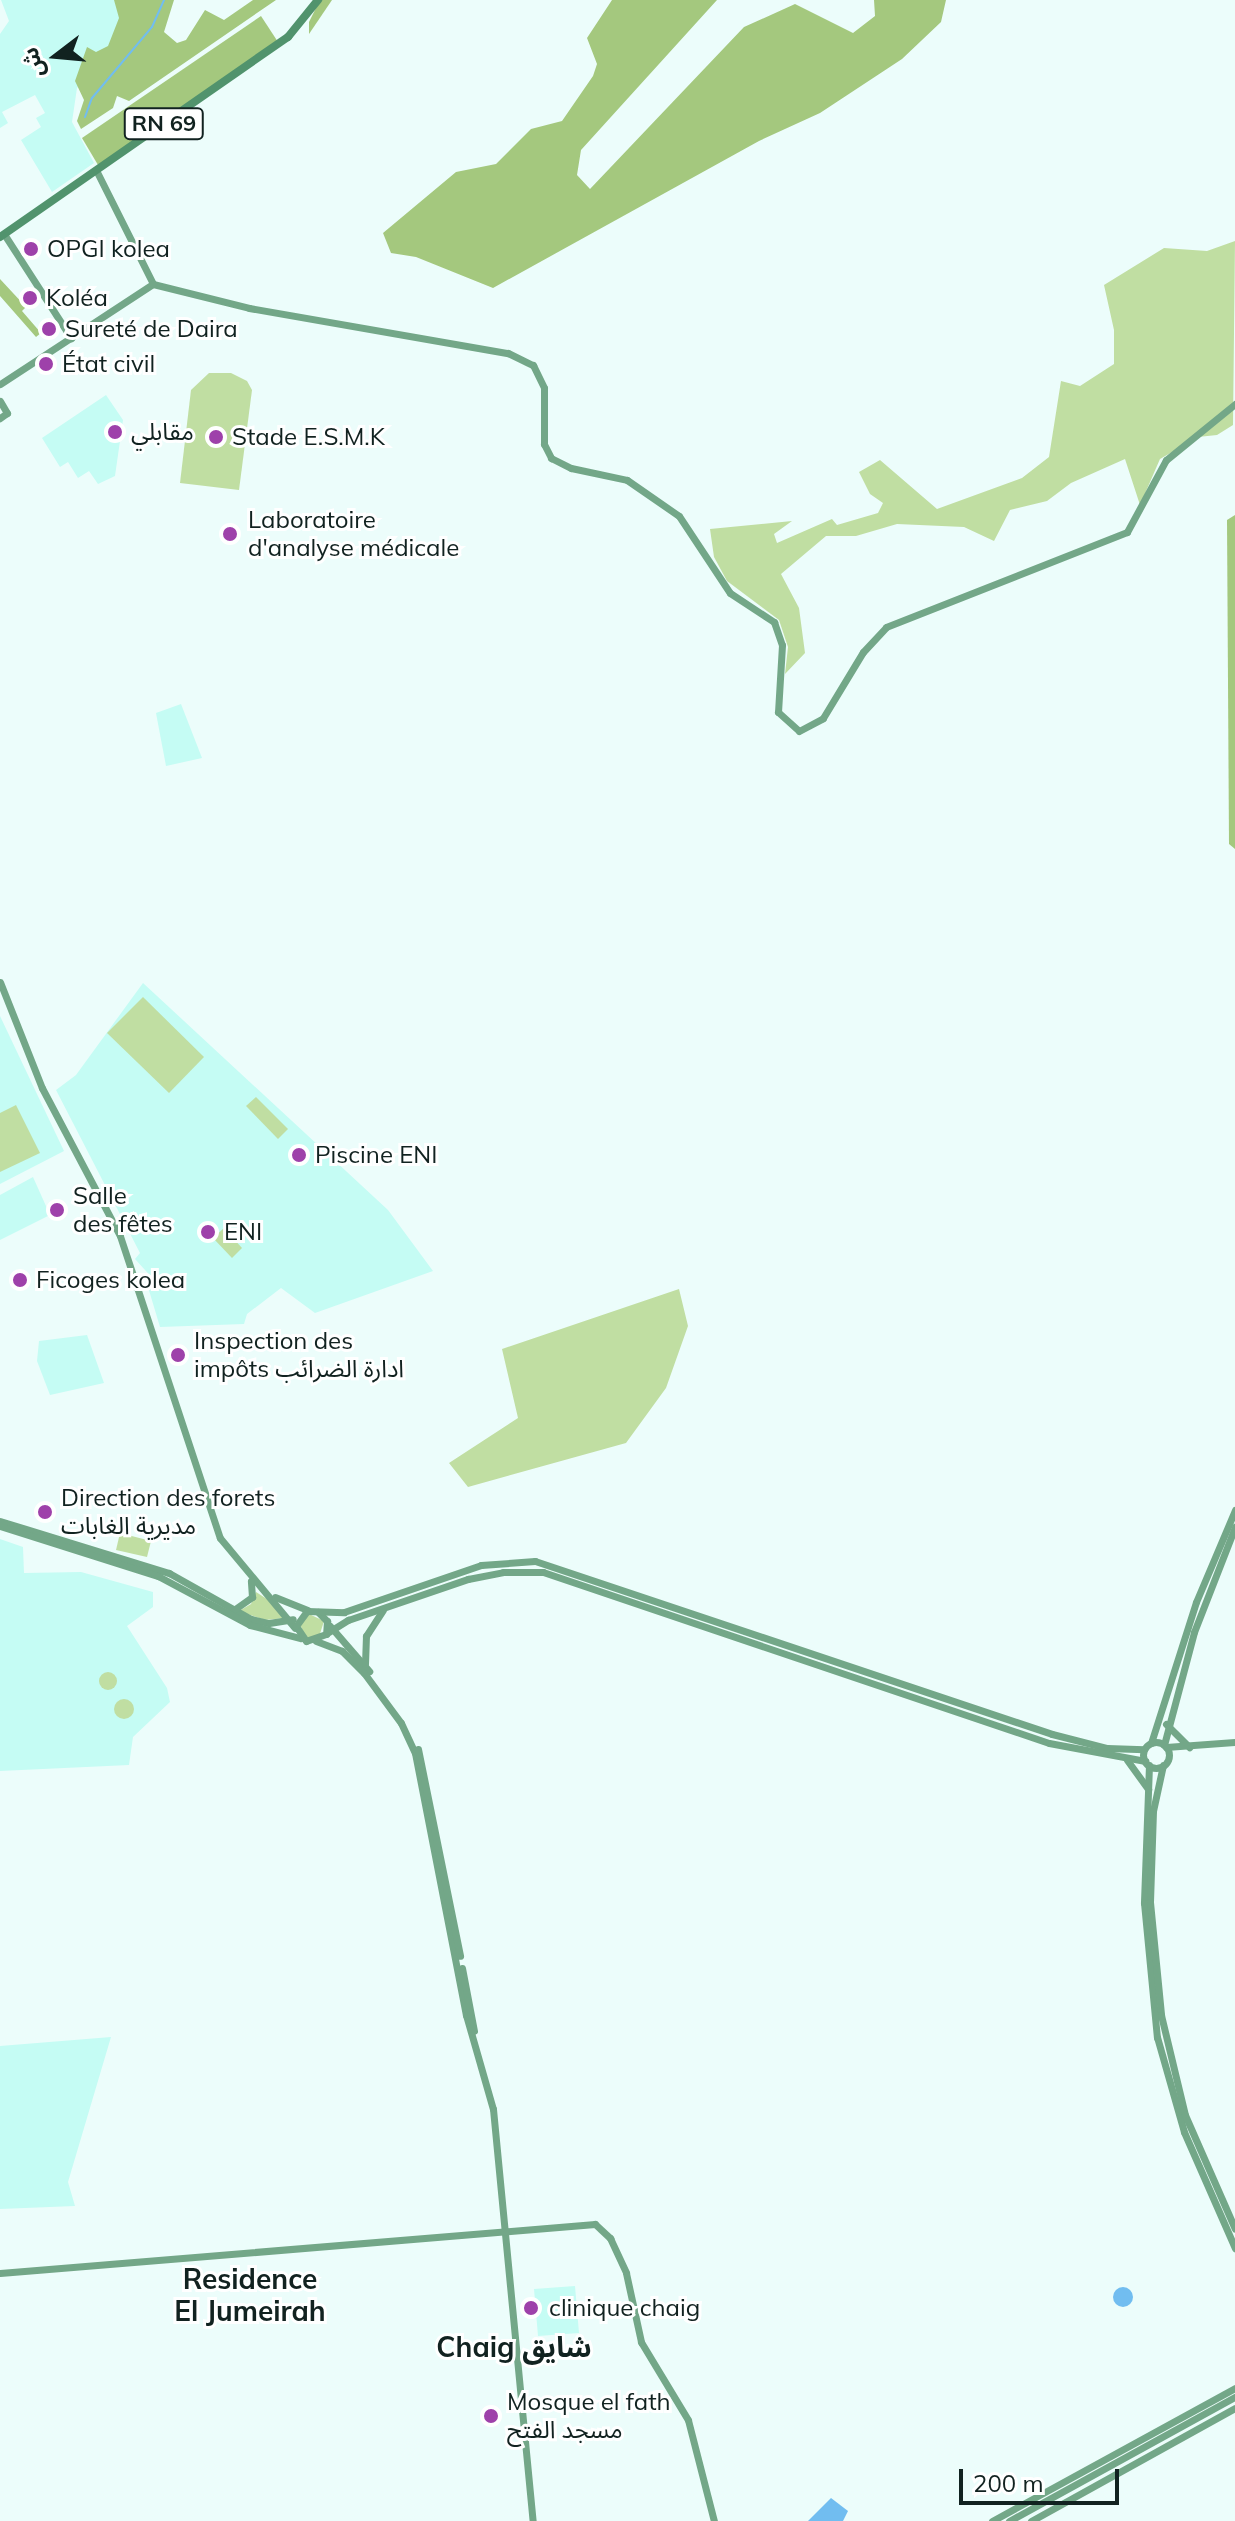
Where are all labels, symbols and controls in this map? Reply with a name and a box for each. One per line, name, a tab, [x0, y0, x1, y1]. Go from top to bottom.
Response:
north arrow	[16, 16, 96, 96]
text: ش	[15, 44, 51, 81]
road number: RN 69	[122, 106, 206, 142]
place label: OPGI kolea	[47, 235, 170, 263]
marker: OPGI kolea	[22, 240, 40, 258]
place label: Koléa	[46, 284, 108, 312]
marker: Koléa	[21, 289, 39, 307]
place label: Sureté de Daira	[65, 315, 238, 343]
marker: Sureté de Daira	[40, 320, 58, 338]
place label: État civil	[62, 350, 155, 378]
marker: État civil	[37, 355, 55, 373]
place label: مقابلي	[131, 418, 194, 446]
marker: مقابلي	[106, 423, 124, 441]
place label: Stade E.S.M.K	[232, 423, 385, 451]
marker: Stade E.S.M.K	[207, 428, 225, 446]
place label: Laboratoire d'analyse médicale	[248, 506, 459, 562]
marker: Laboratoire d'analyse médicale	[219, 523, 241, 545]
place label: Piscine ENI	[315, 1141, 437, 1169]
marker: Piscine ENI	[290, 1146, 308, 1164]
place label: Salle des fêtes	[73, 1182, 173, 1238]
marker: Salle des fêtes	[48, 1201, 66, 1219]
place label: ENI	[224, 1218, 262, 1246]
marker: ENI	[199, 1223, 217, 1241]
place label: Ficoges kolea	[36, 1266, 185, 1294]
marker: Ficoges kolea	[11, 1271, 29, 1289]
place label: Inspection des impôts ادارة الضرائب	[194, 1327, 404, 1383]
marker: Inspection des impôts ادارة الضرائب	[169, 1346, 187, 1364]
place label: Direction des forets مديرية الغابات	[61, 1484, 275, 1540]
marker: Direction des forets مديرية الغابات	[36, 1503, 54, 1521]
district label: Residence El Jumeirah	[174, 2262, 326, 2328]
place label: clinique chaig	[549, 2294, 700, 2322]
marker: clinique chaig	[520, 2297, 542, 2319]
district label: Chaig شايق	[436, 2330, 592, 2364]
place label: Mosque el fath مسجد الفتح	[507, 2388, 671, 2444]
marker: Mosque el fath مسجد الفتح	[482, 2407, 500, 2425]
scale bar	[963, 2453, 1123, 2503]
text: 200 m	[973, 2468, 1044, 2498]

